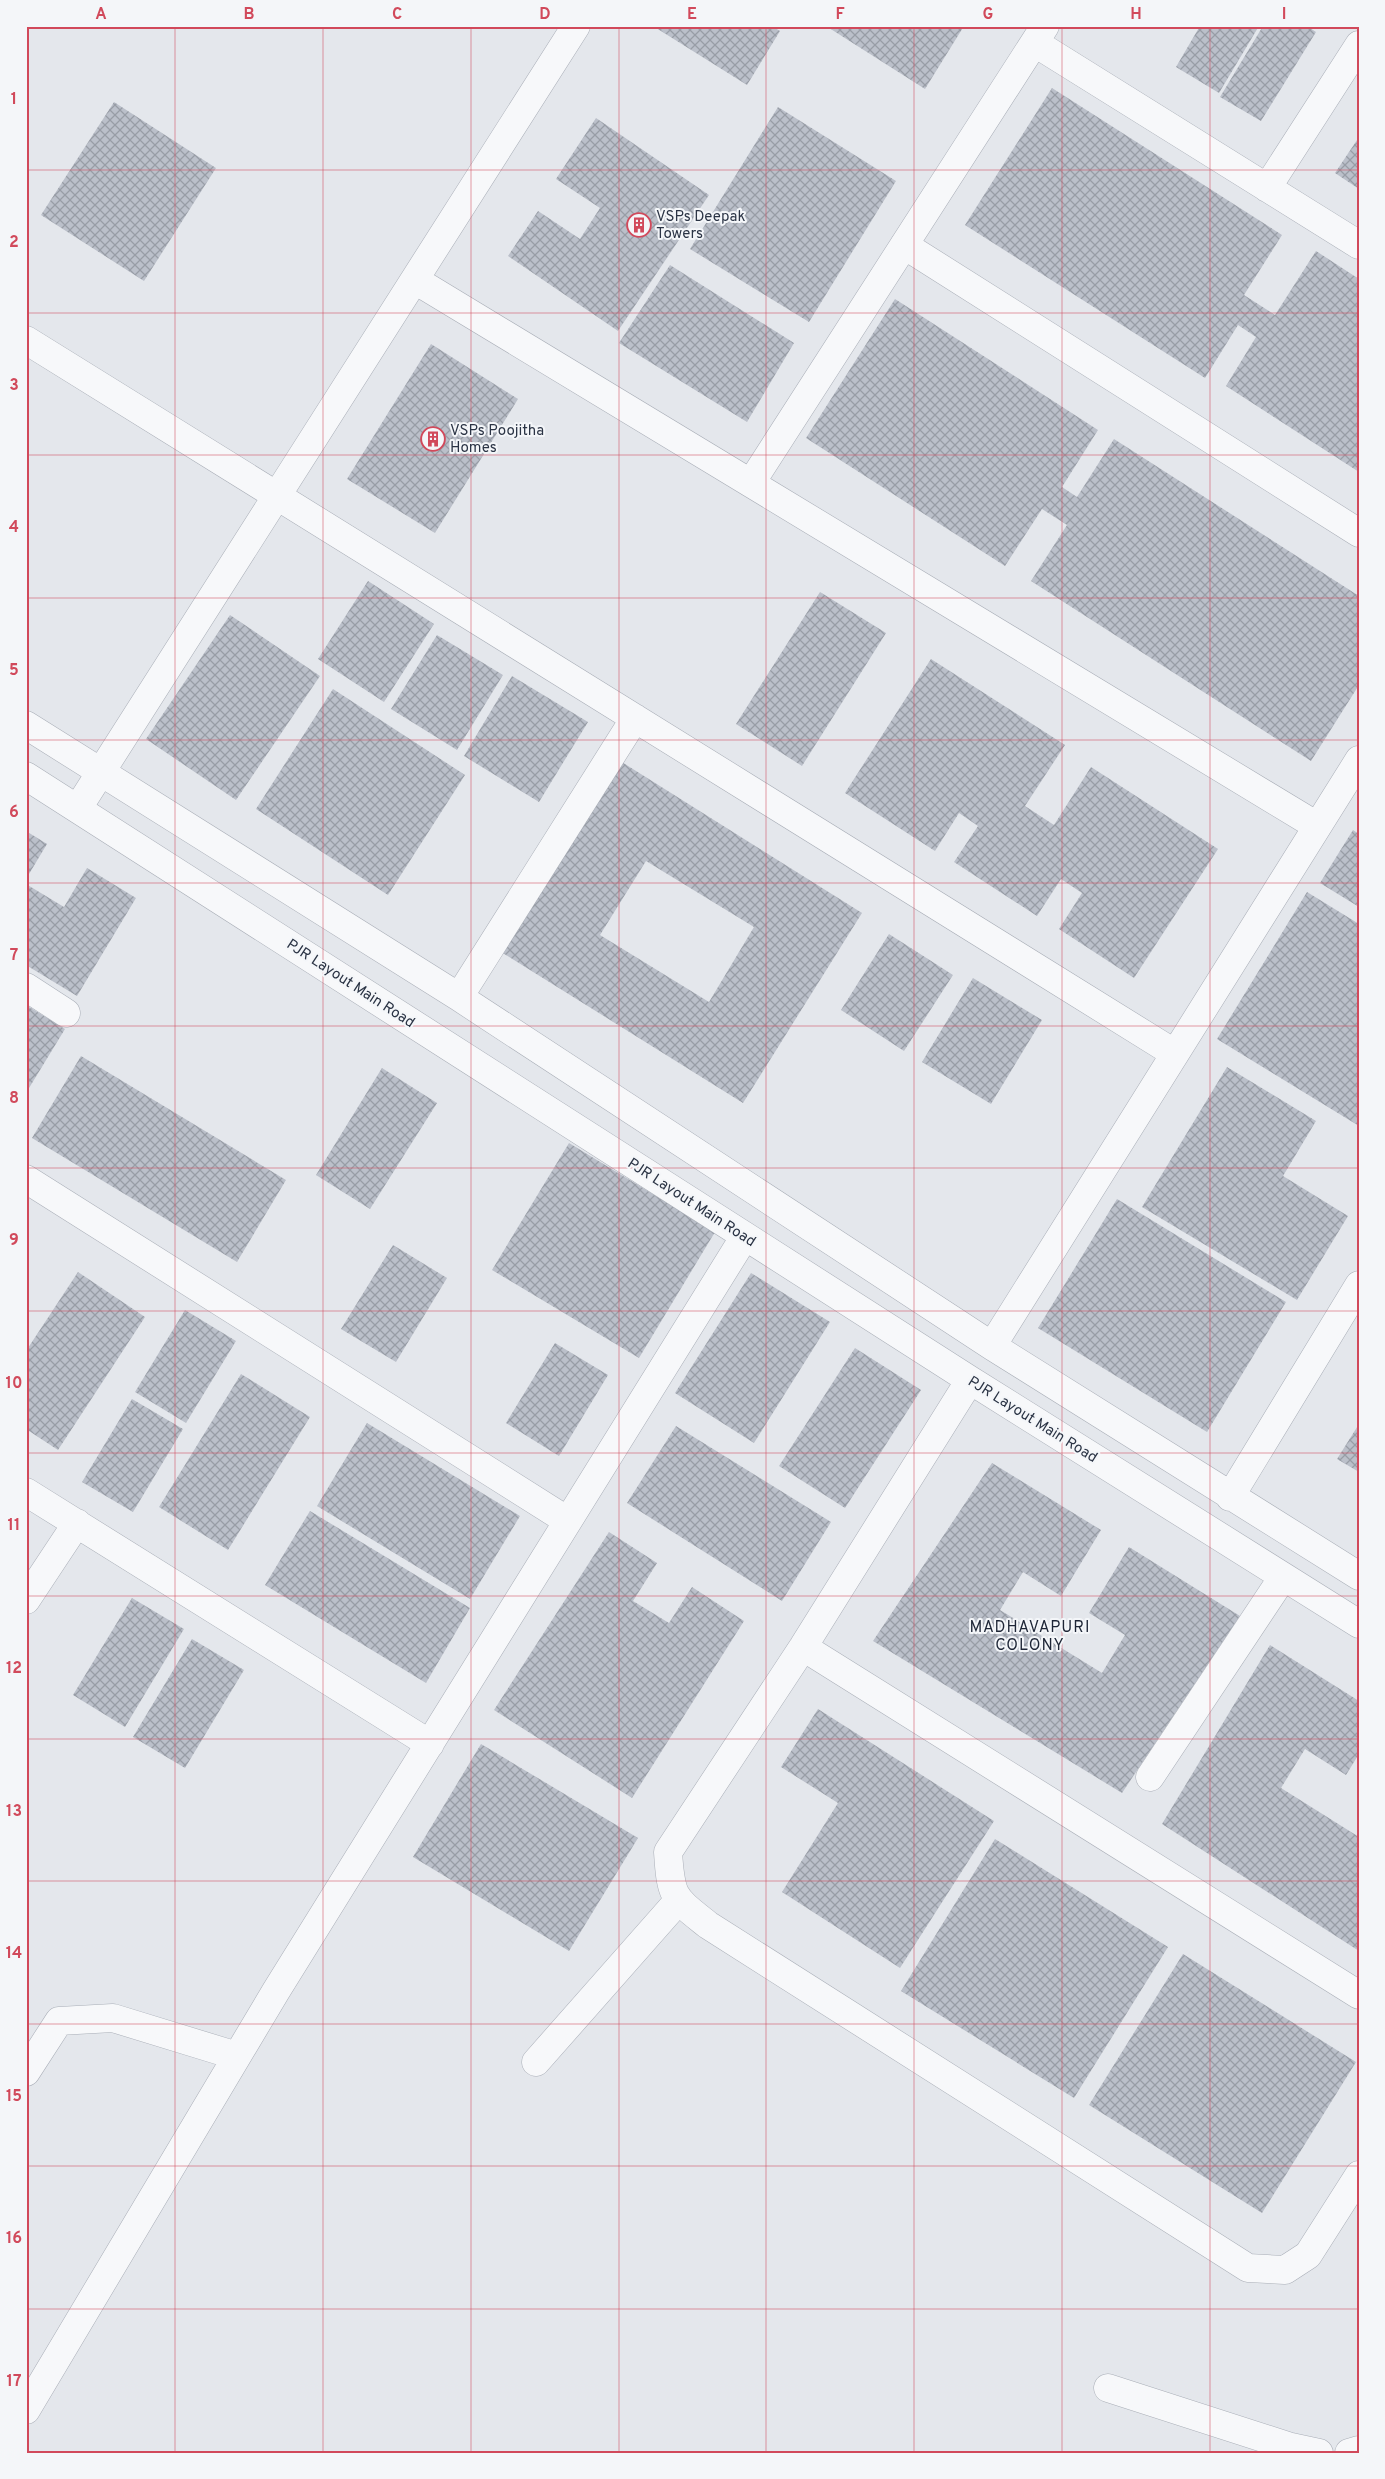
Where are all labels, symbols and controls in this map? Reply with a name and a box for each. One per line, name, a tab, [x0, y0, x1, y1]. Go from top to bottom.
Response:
text: A	[95, 5, 107, 25]
text: B	[243, 5, 255, 25]
text: C	[392, 5, 402, 25]
text: D	[539, 5, 551, 25]
text: E	[687, 5, 697, 25]
text: F	[835, 5, 845, 25]
text: G	[983, 5, 993, 25]
text: H	[1130, 5, 1142, 25]
text: I	[1282, 5, 1286, 25]
text: 1	[11, 90, 17, 110]
place label: VSPs Deepak Towers	[656, 208, 745, 244]
building icon: VSPs Deepak Towers	[626, 212, 652, 238]
text: 2	[9, 233, 19, 253]
text: 3	[9, 376, 19, 396]
place label: VSPs Poojitha Homes	[450, 422, 544, 458]
building icon: VSPs Poojitha Homes	[420, 426, 446, 452]
text: 4	[9, 518, 19, 538]
text: 5	[9, 661, 19, 681]
text: 6	[9, 803, 19, 823]
street label: PJR Layout Main Road	[282, 936, 418, 1033]
text: 7	[10, 946, 18, 966]
text: 8	[9, 1089, 19, 1109]
street label: PJR Layout Main Road	[623, 1155, 759, 1252]
text: 9	[9, 1231, 19, 1251]
street label: PJR Layout Main Road	[964, 1373, 1101, 1468]
text: 10	[6, 1374, 22, 1394]
text: 11	[8, 1516, 20, 1536]
district label: MADHAVAPURI COLONY	[970, 1618, 1090, 1656]
text: 12	[6, 1659, 22, 1679]
text: 13	[6, 1802, 22, 1822]
text: 14	[6, 1944, 22, 1964]
text: 15	[6, 2087, 22, 2107]
text: 16	[6, 2229, 22, 2249]
text: 17	[7, 2372, 21, 2392]

